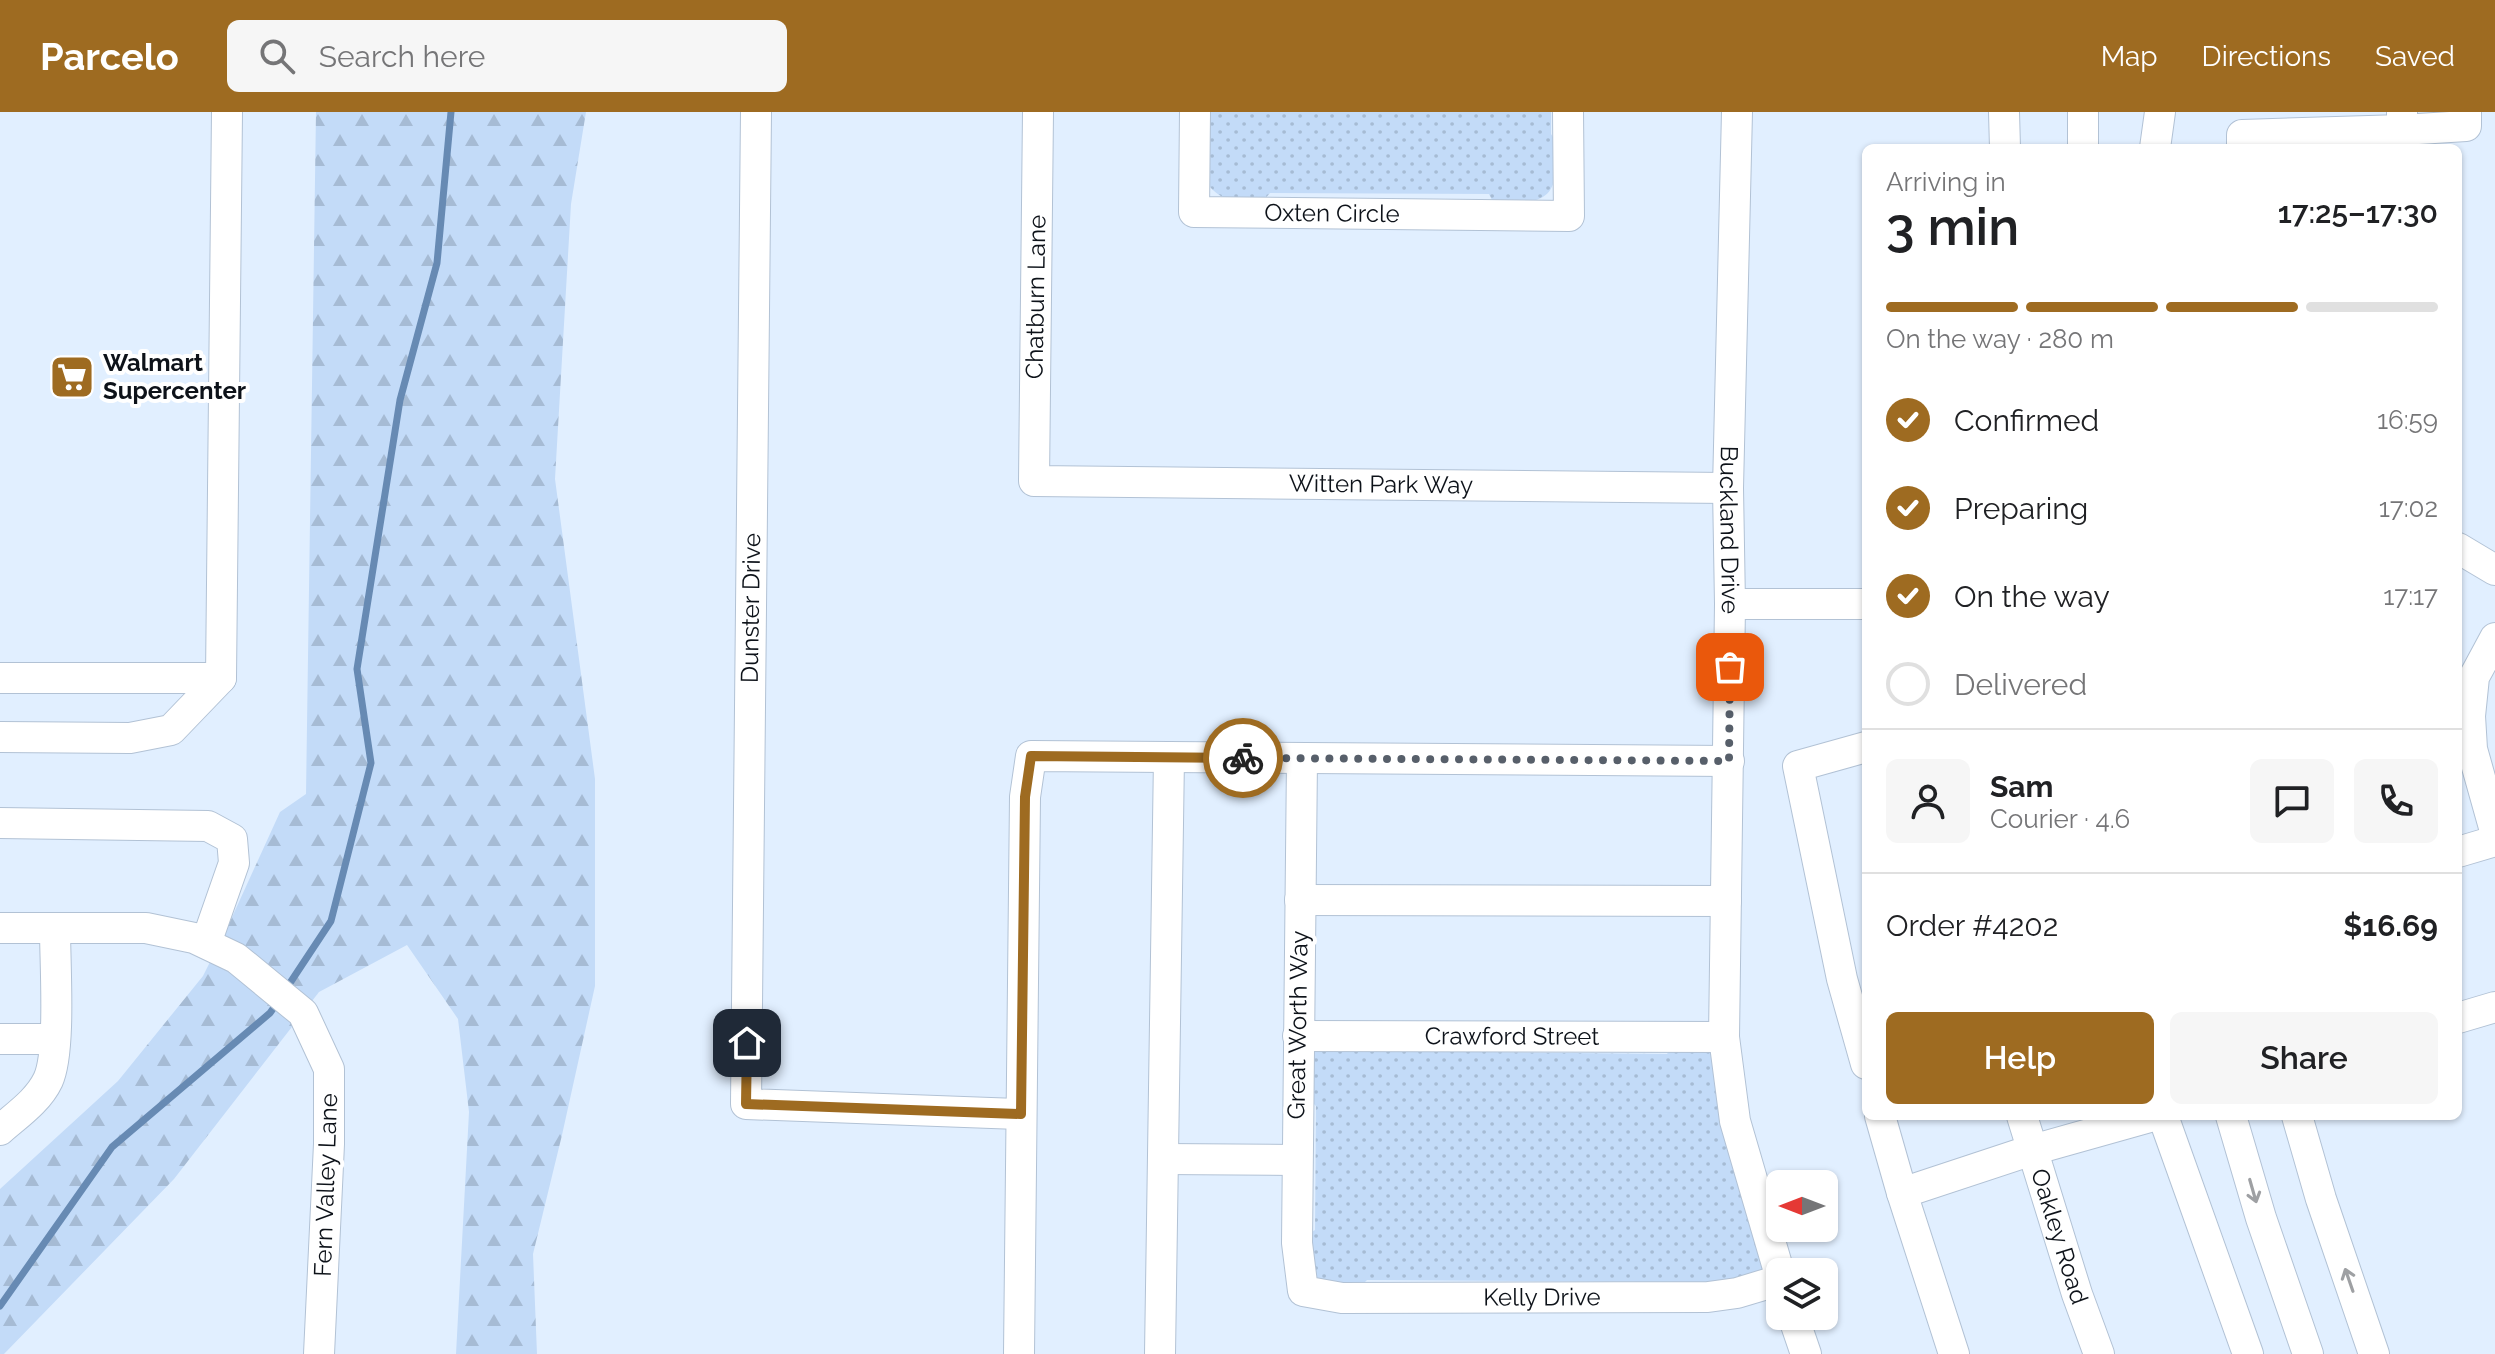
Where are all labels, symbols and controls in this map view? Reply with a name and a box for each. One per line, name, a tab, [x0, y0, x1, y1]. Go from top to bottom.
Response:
search box	[227, 20, 787, 92]
text: Parcelo	[40, 34, 179, 79]
icon: search	[255, 34, 299, 78]
text: Search here	[319, 39, 485, 74]
text: Map	[2101, 40, 2158, 73]
text: Directions	[2202, 40, 2331, 73]
text: Saved	[2375, 40, 2455, 73]
text: Arriving in	[1886, 167, 2006, 197]
text: 17:25–17:30	[2278, 195, 2438, 230]
text: 3 min	[1886, 196, 2019, 257]
street label: Oxten Circle	[1264, 198, 1400, 228]
street label: Chatburn Lane	[1020, 215, 1051, 379]
text: On the way · 280 m	[1886, 324, 2114, 354]
place label: Walmart Supercenter	[103, 348, 246, 405]
supermarket icon: Walmart Supercenter	[48, 353, 96, 401]
icon: check	[1886, 398, 1930, 442]
text: Confirmed	[1954, 403, 2099, 438]
text: 16:59	[2377, 405, 2438, 435]
street label: Buckland Drive	[1714, 445, 1745, 614]
street label: Witten Park Way	[1289, 469, 1473, 499]
icon: check	[1886, 486, 1930, 530]
text: Preparing	[1954, 491, 2088, 526]
text: 17:02	[2379, 493, 2438, 523]
street label: Dunster Drive	[735, 533, 766, 683]
icon: check	[1886, 574, 1930, 618]
text: On the way	[1954, 579, 2110, 614]
text: 17:17	[2383, 581, 2438, 611]
pin	[1696, 633, 1764, 701]
icon: bag	[1708, 645, 1752, 689]
text: Delivered	[1954, 667, 2087, 702]
courier	[1203, 718, 1283, 798]
icon: bike	[1221, 736, 1265, 780]
button: person	[1886, 759, 1970, 843]
button: chat	[2250, 759, 2334, 843]
button: phone	[2354, 759, 2438, 843]
text: Sam	[1990, 769, 2053, 804]
text: Courier · 4.6	[1990, 804, 2130, 834]
text: Order #4202	[1886, 908, 2058, 943]
text: $16.69	[2343, 908, 2438, 943]
street label: Great Worth Way	[1281, 930, 1314, 1120]
pin	[713, 1009, 781, 1077]
button: Help	[1886, 1012, 2154, 1104]
button: Share	[2170, 1012, 2438, 1104]
icon: home	[725, 1021, 769, 1065]
street label: Crawford Street	[1425, 1021, 1599, 1051]
street label: Fern Valley Lane	[308, 1093, 343, 1277]
street label: Oakley Road	[2025, 1165, 2094, 1308]
north arrow	[1766, 1170, 1838, 1242]
map controls	[1766, 1170, 1838, 1330]
one-way arrow	[2246, 1177, 2261, 1203]
button: layers	[1766, 1258, 1838, 1330]
one-way arrow	[2340, 1268, 2355, 1293]
street label: Kelly Drive	[1483, 1282, 1601, 1312]

